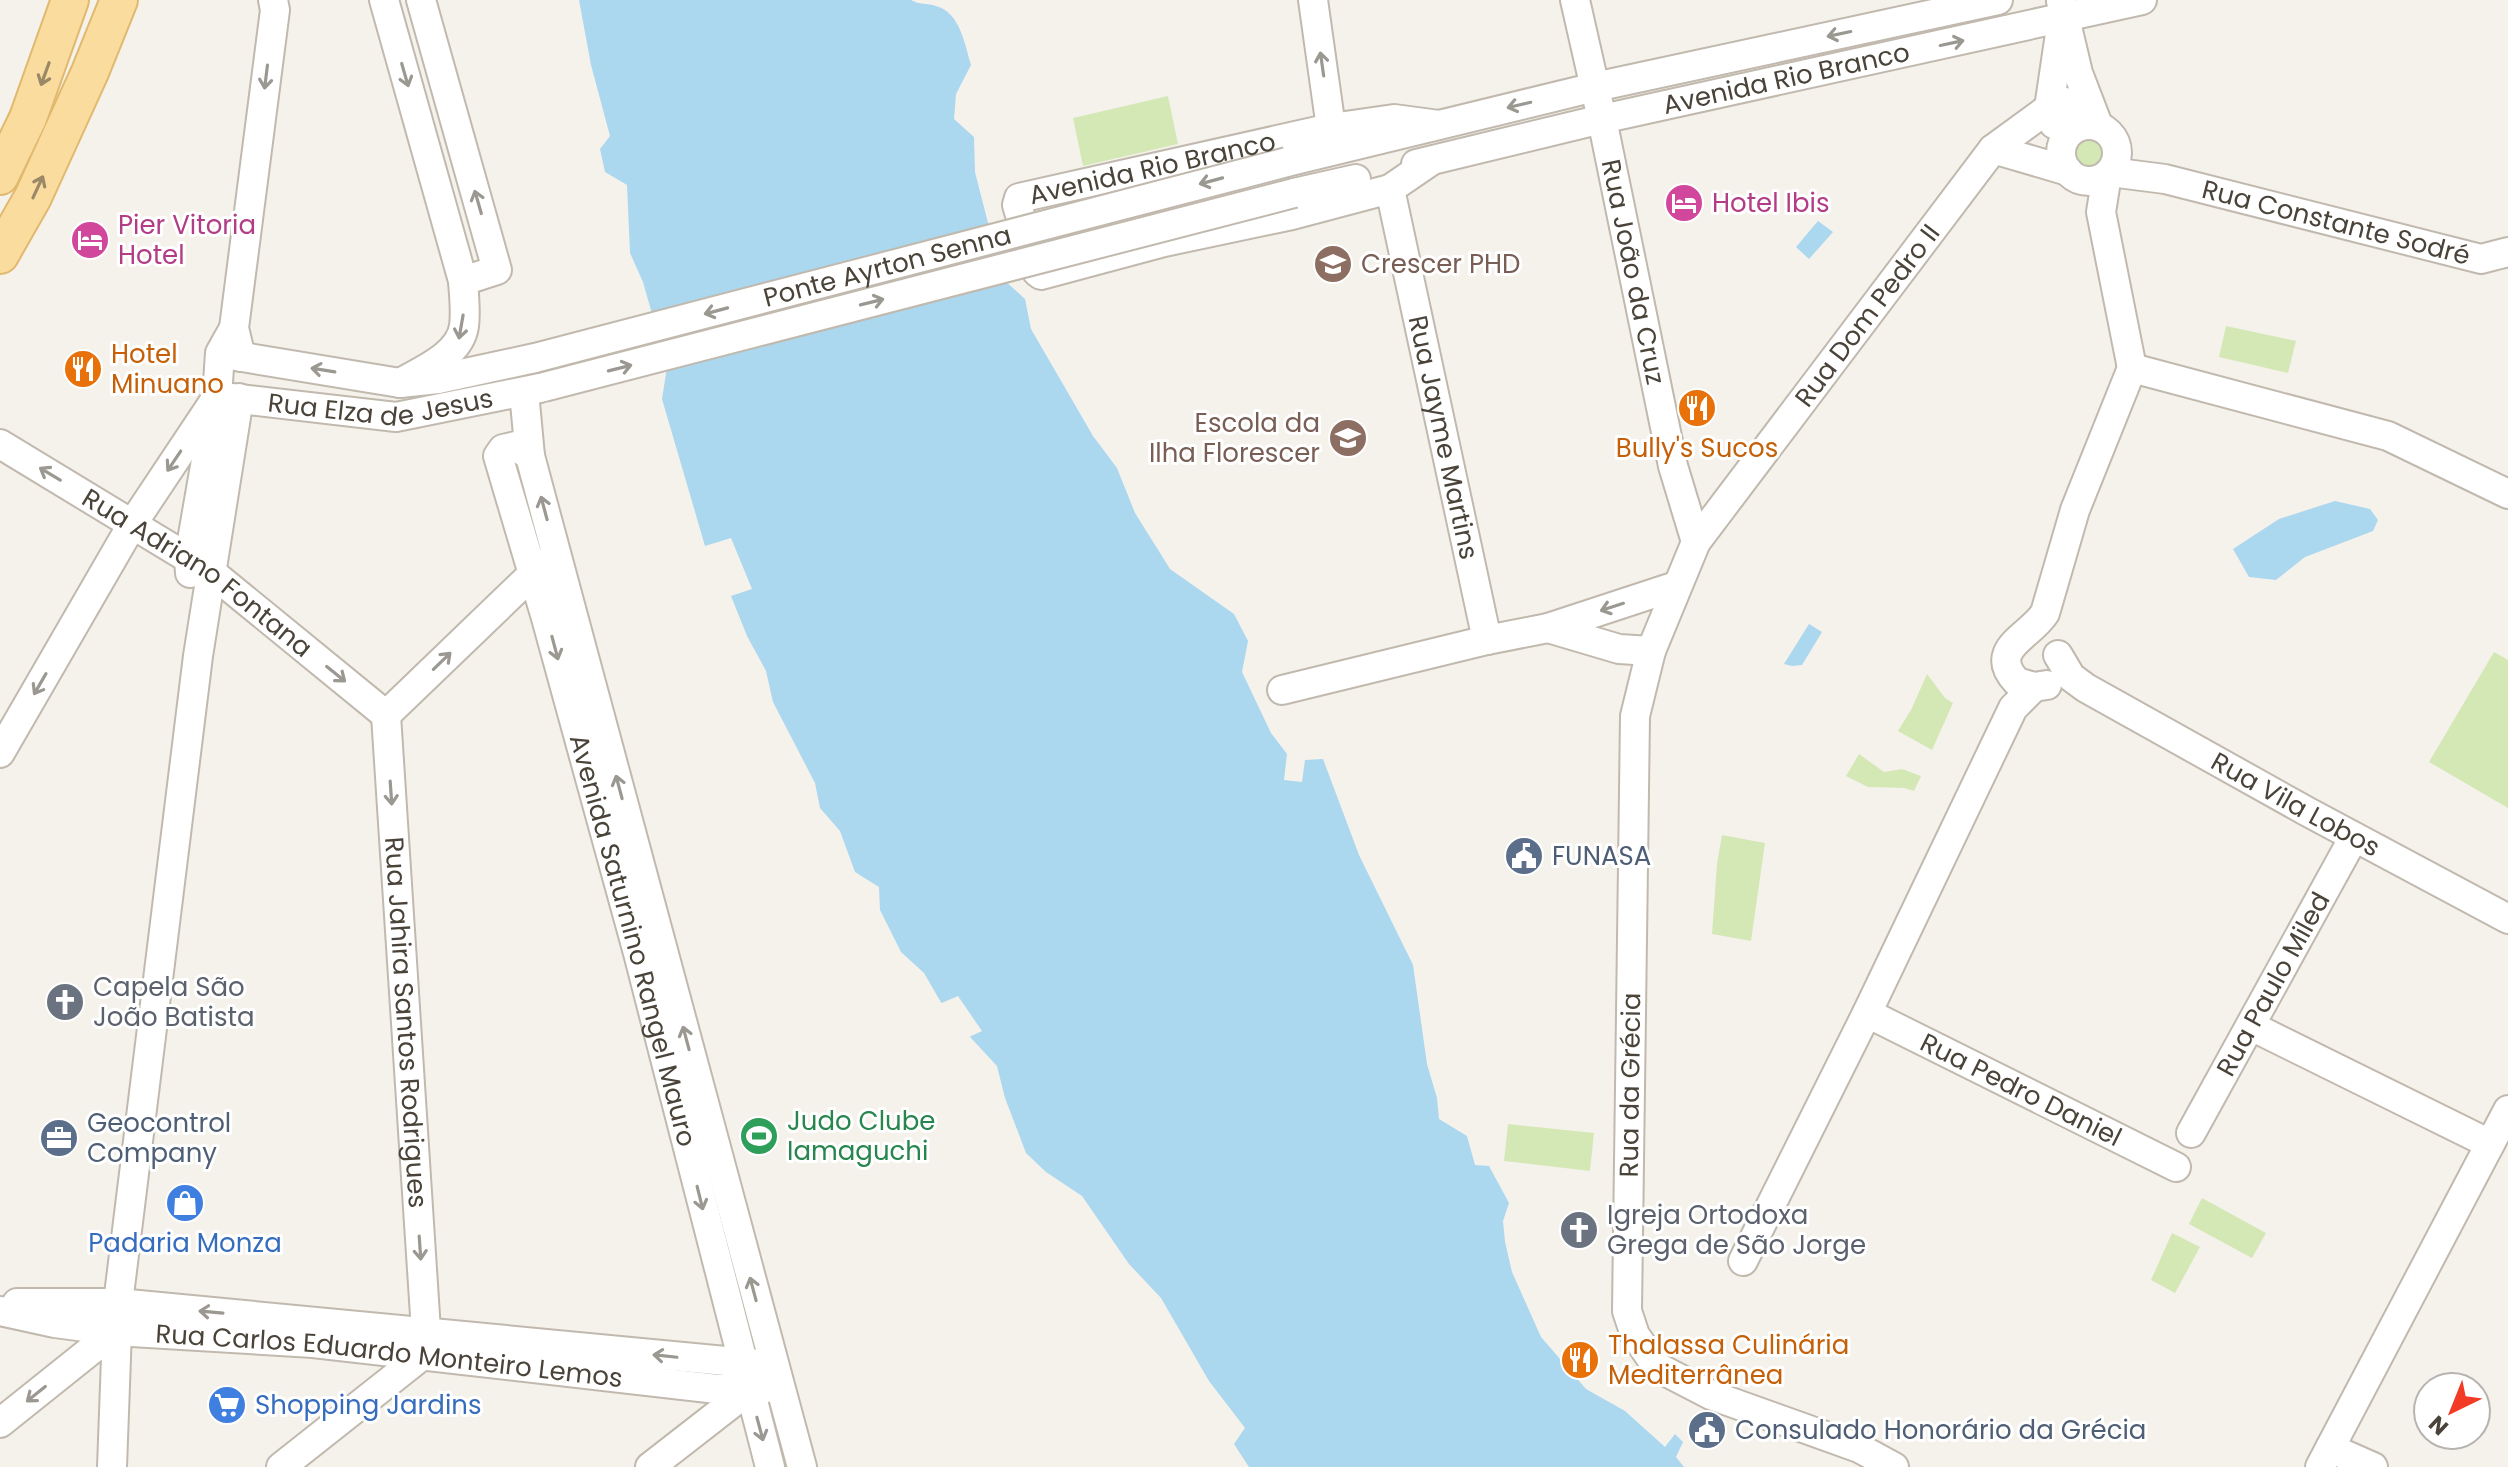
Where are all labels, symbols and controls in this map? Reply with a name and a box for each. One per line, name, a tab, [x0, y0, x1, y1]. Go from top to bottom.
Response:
one-way arrow	[1827, 28, 1853, 43]
street label: Avenida Rio Branco	[1660, 34, 1913, 123]
one-way arrow	[1939, 35, 1964, 50]
one-way arrow	[1314, 52, 1329, 77]
one-way arrow	[37, 61, 51, 86]
one-way arrow	[398, 62, 413, 88]
one-way arrow	[258, 64, 273, 89]
one-way arrow	[1507, 99, 1533, 114]
street label: Avenida Rio Branco	[1026, 123, 1279, 213]
street label: Rua João da Cruz	[1593, 156, 1674, 388]
street label: Rua Constante Sodré	[2198, 171, 2474, 274]
one-way arrow	[31, 175, 46, 199]
one-way arrow	[1199, 175, 1225, 190]
hotel icon: Hotel Ibis	[1663, 182, 1705, 224]
place label: Hotel Ibis	[1712, 185, 1830, 221]
one-way arrow	[470, 190, 485, 216]
place label: Pier Vitoria Hotel	[118, 207, 256, 273]
street label: Rua Dom Pedro II	[1786, 216, 1948, 414]
street label: Ponte Ayrton Senna	[759, 217, 1015, 316]
hotel icon: Pier Vitoria Hotel	[69, 219, 111, 261]
school or university icon: Crescer PHD	[1312, 243, 1354, 285]
place label: Crescer PHD	[1361, 246, 1520, 282]
one-way arrow	[858, 294, 884, 309]
one-way arrow	[703, 304, 729, 319]
street label: Rua Jayme Martins	[1400, 312, 1487, 563]
one-way arrow	[453, 313, 468, 339]
place label: Hotel Minuano	[111, 336, 224, 402]
restaurant icon: Hotel Minuano	[62, 348, 104, 390]
one-way arrow	[606, 359, 632, 374]
one-way arrow	[311, 362, 336, 377]
street label: Rua Elza de Jesus	[266, 380, 496, 435]
restaurant icon: Bully's Sucos	[1676, 387, 1718, 429]
place label: Escola da Ilha Florescer	[1149, 405, 1320, 471]
school or university icon: Escola da Ilha Florescer	[1327, 417, 1369, 459]
place label: Bully's Sucos	[1616, 430, 1778, 466]
one-way arrow	[166, 450, 182, 472]
one-way arrow	[39, 466, 62, 482]
street label: Rua Adriano Fontana	[75, 480, 320, 666]
one-way arrow	[536, 496, 551, 522]
one-way arrow	[1600, 600, 1625, 615]
one-way arrow	[548, 635, 563, 661]
one-way arrow	[432, 651, 452, 670]
one-way arrow	[326, 665, 347, 683]
one-way arrow	[32, 672, 48, 695]
street label: Avenida Saturnino Rangel Mauro	[561, 730, 705, 1150]
street label: Rua Vila Lobos	[2205, 744, 2386, 865]
one-way arrow	[610, 774, 625, 800]
one-way arrow	[384, 779, 399, 806]
public building icon: FUNASA	[1503, 835, 1545, 877]
street label: Rua Jahira Santos Rodrigues	[376, 836, 436, 1209]
place label: FUNASA	[1552, 838, 1651, 874]
street label: Rua Paulo Miled	[2208, 886, 2338, 1083]
place label: Capela São João Batista	[93, 969, 255, 1035]
church icon: Capela São João Batista	[44, 981, 86, 1023]
street label: Rua da Grécia	[1611, 992, 1649, 1178]
street label: Rua Pedro Daniel	[1914, 1024, 2128, 1155]
one-way arrow	[678, 1025, 693, 1051]
place label: Judo Clube Iamaguchi	[787, 1103, 935, 1169]
place label: Geocontrol Company	[87, 1105, 231, 1171]
sports icon: Judo Clube Iamaguchi	[738, 1115, 780, 1157]
office icon: Geocontrol Company	[38, 1117, 80, 1159]
shop icon: Padaria Monza	[164, 1182, 206, 1224]
one-way arrow	[693, 1184, 708, 1210]
place label: Igreja Ortodoxa Grega de São Jorge	[1607, 1197, 1866, 1263]
church icon: Igreja Ortodoxa Grega de São Jorge	[1558, 1209, 1600, 1251]
place label: Padaria Monza	[88, 1225, 282, 1261]
one-way arrow	[413, 1234, 428, 1261]
one-way arrow	[745, 1276, 760, 1302]
one-way arrow	[198, 1304, 225, 1319]
street label: Rua Carlos Eduardo Monteiro Lemos	[154, 1315, 624, 1396]
place label: Thalassa Culinária Mediterrânea	[1608, 1327, 1849, 1393]
restaurant icon: Thalassa Culinária Mediterrânea	[1559, 1339, 1601, 1381]
one-way arrow	[652, 1349, 679, 1364]
north arrow	[2412, 1371, 2492, 1451]
supermarket icon: Shopping Jardins	[206, 1384, 248, 1426]
one-way arrow	[26, 1385, 47, 1403]
place label: Shopping Jardins	[255, 1387, 482, 1423]
text: N	[2422, 1408, 2455, 1442]
public building icon: Consulado Honorário da Grécia	[1686, 1409, 1728, 1451]
place label: Consulado Honorário da Grécia	[1735, 1412, 2146, 1448]
one-way arrow	[753, 1415, 768, 1441]

